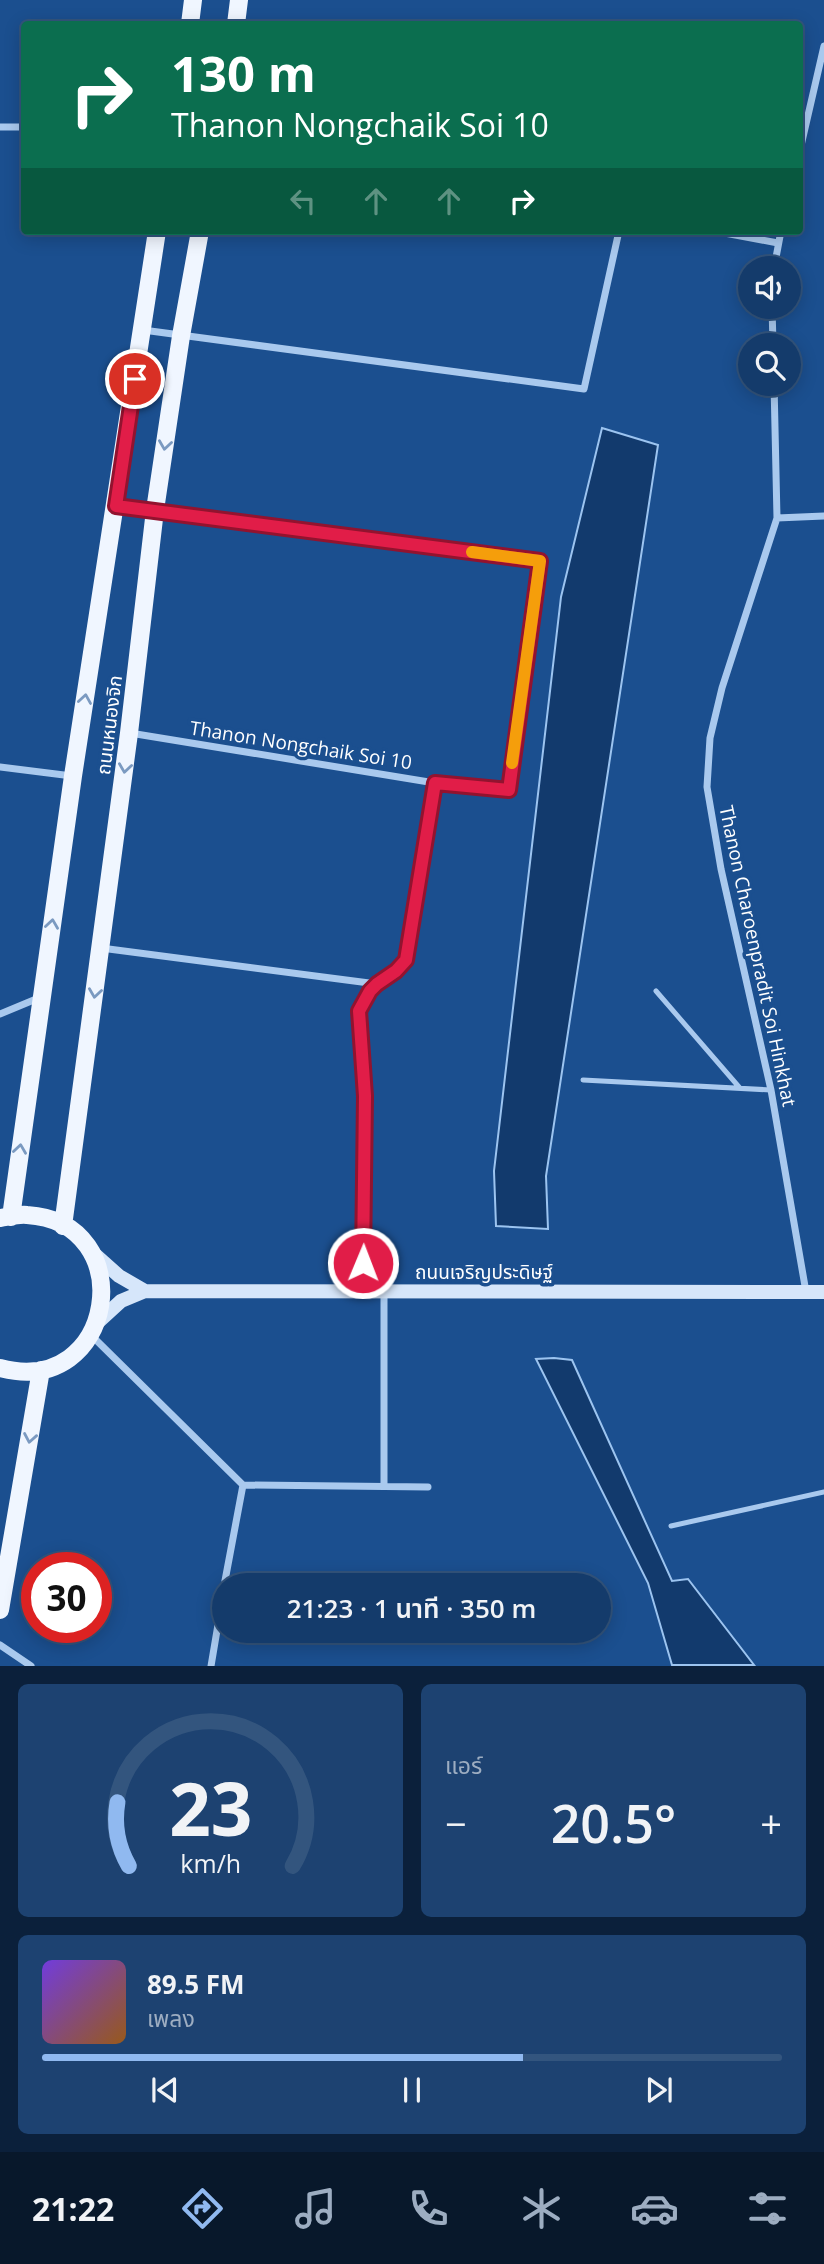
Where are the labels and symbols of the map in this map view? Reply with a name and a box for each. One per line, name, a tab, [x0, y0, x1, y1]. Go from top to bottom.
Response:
pin	[105, 349, 165, 409]
one-way arrow	[158, 439, 173, 451]
street label: ถนนหนองจิก	[90, 674, 128, 776]
one-way arrow	[77, 693, 92, 705]
street label: Thanon Nongchaik Soi 10	[188, 715, 414, 775]
one-way arrow	[117, 762, 132, 773]
street label: Thanon Charoenpradit Soi Hinkhat	[713, 803, 803, 1109]
one-way arrow	[44, 918, 59, 930]
one-way arrow	[87, 987, 102, 999]
one-way arrow	[13, 1143, 28, 1155]
position arrow	[326, 1226, 400, 1300]
street label: ถนนเจริญประดิษฐ์	[415, 1259, 553, 1285]
one-way arrow	[23, 1431, 38, 1443]
speed limit sign: 30	[21, 1552, 112, 1643]

